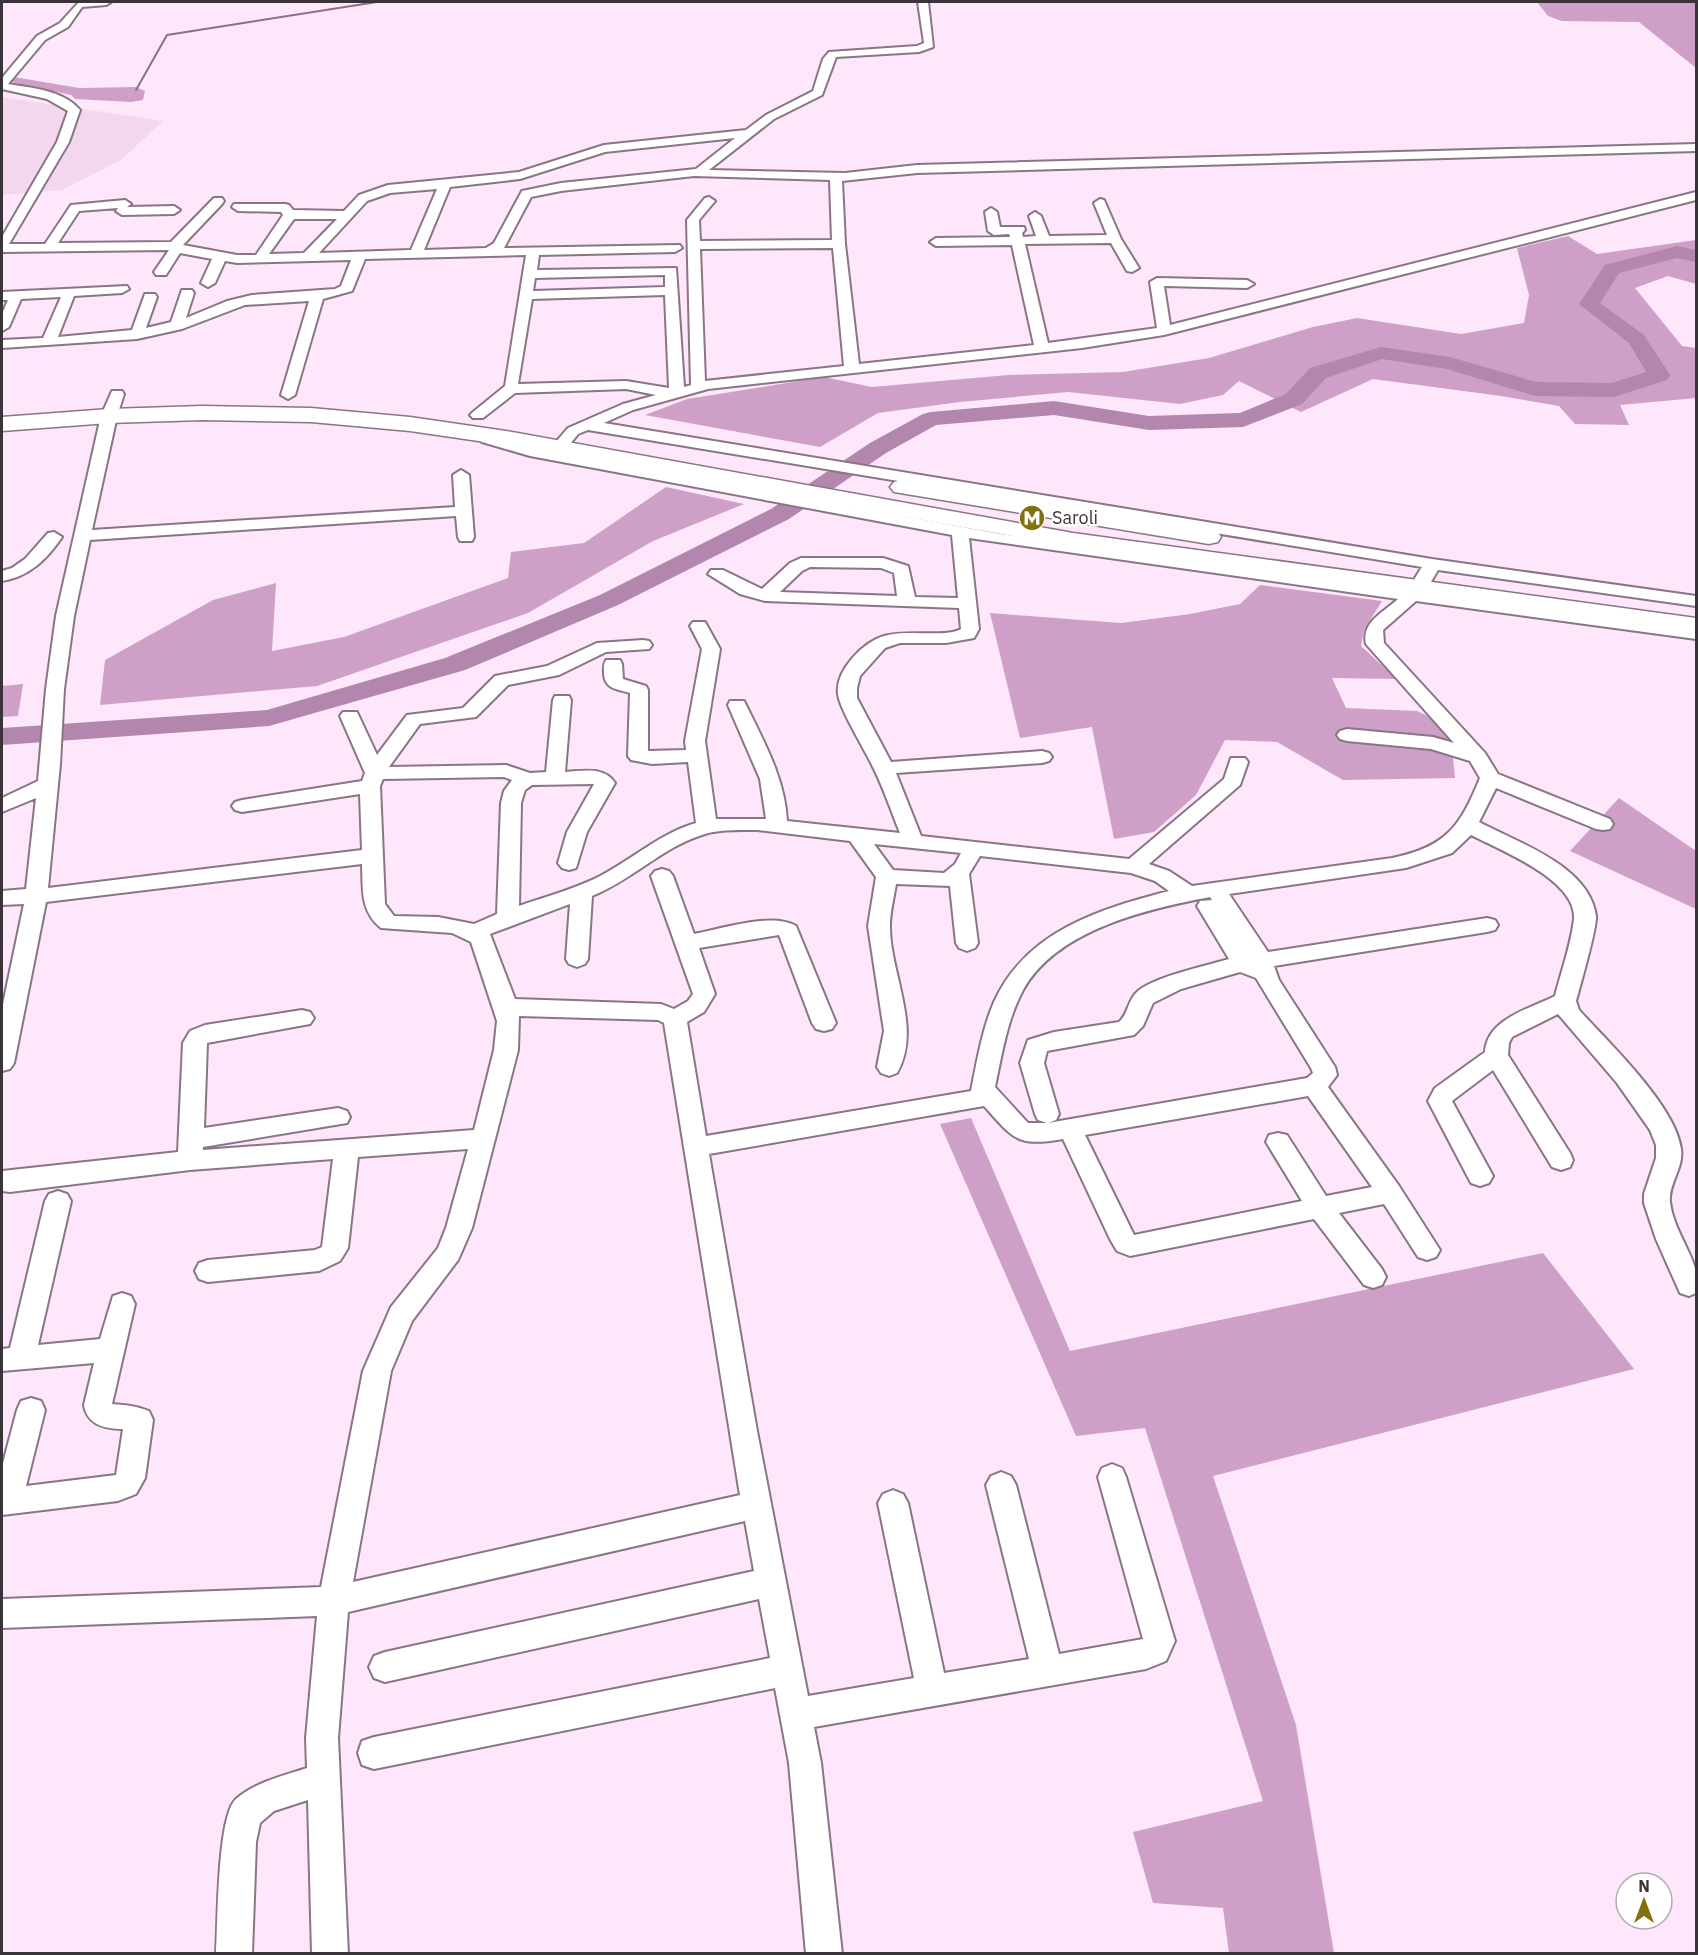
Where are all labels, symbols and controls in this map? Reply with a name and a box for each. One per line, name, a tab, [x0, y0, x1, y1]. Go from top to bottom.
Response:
metro station icon: Saroli	[1017, 503, 1047, 533]
place label: Saroli	[1052, 506, 1098, 529]
north arrow	[1614, 1871, 1674, 1931]
text: N	[1638, 1876, 1650, 1896]

